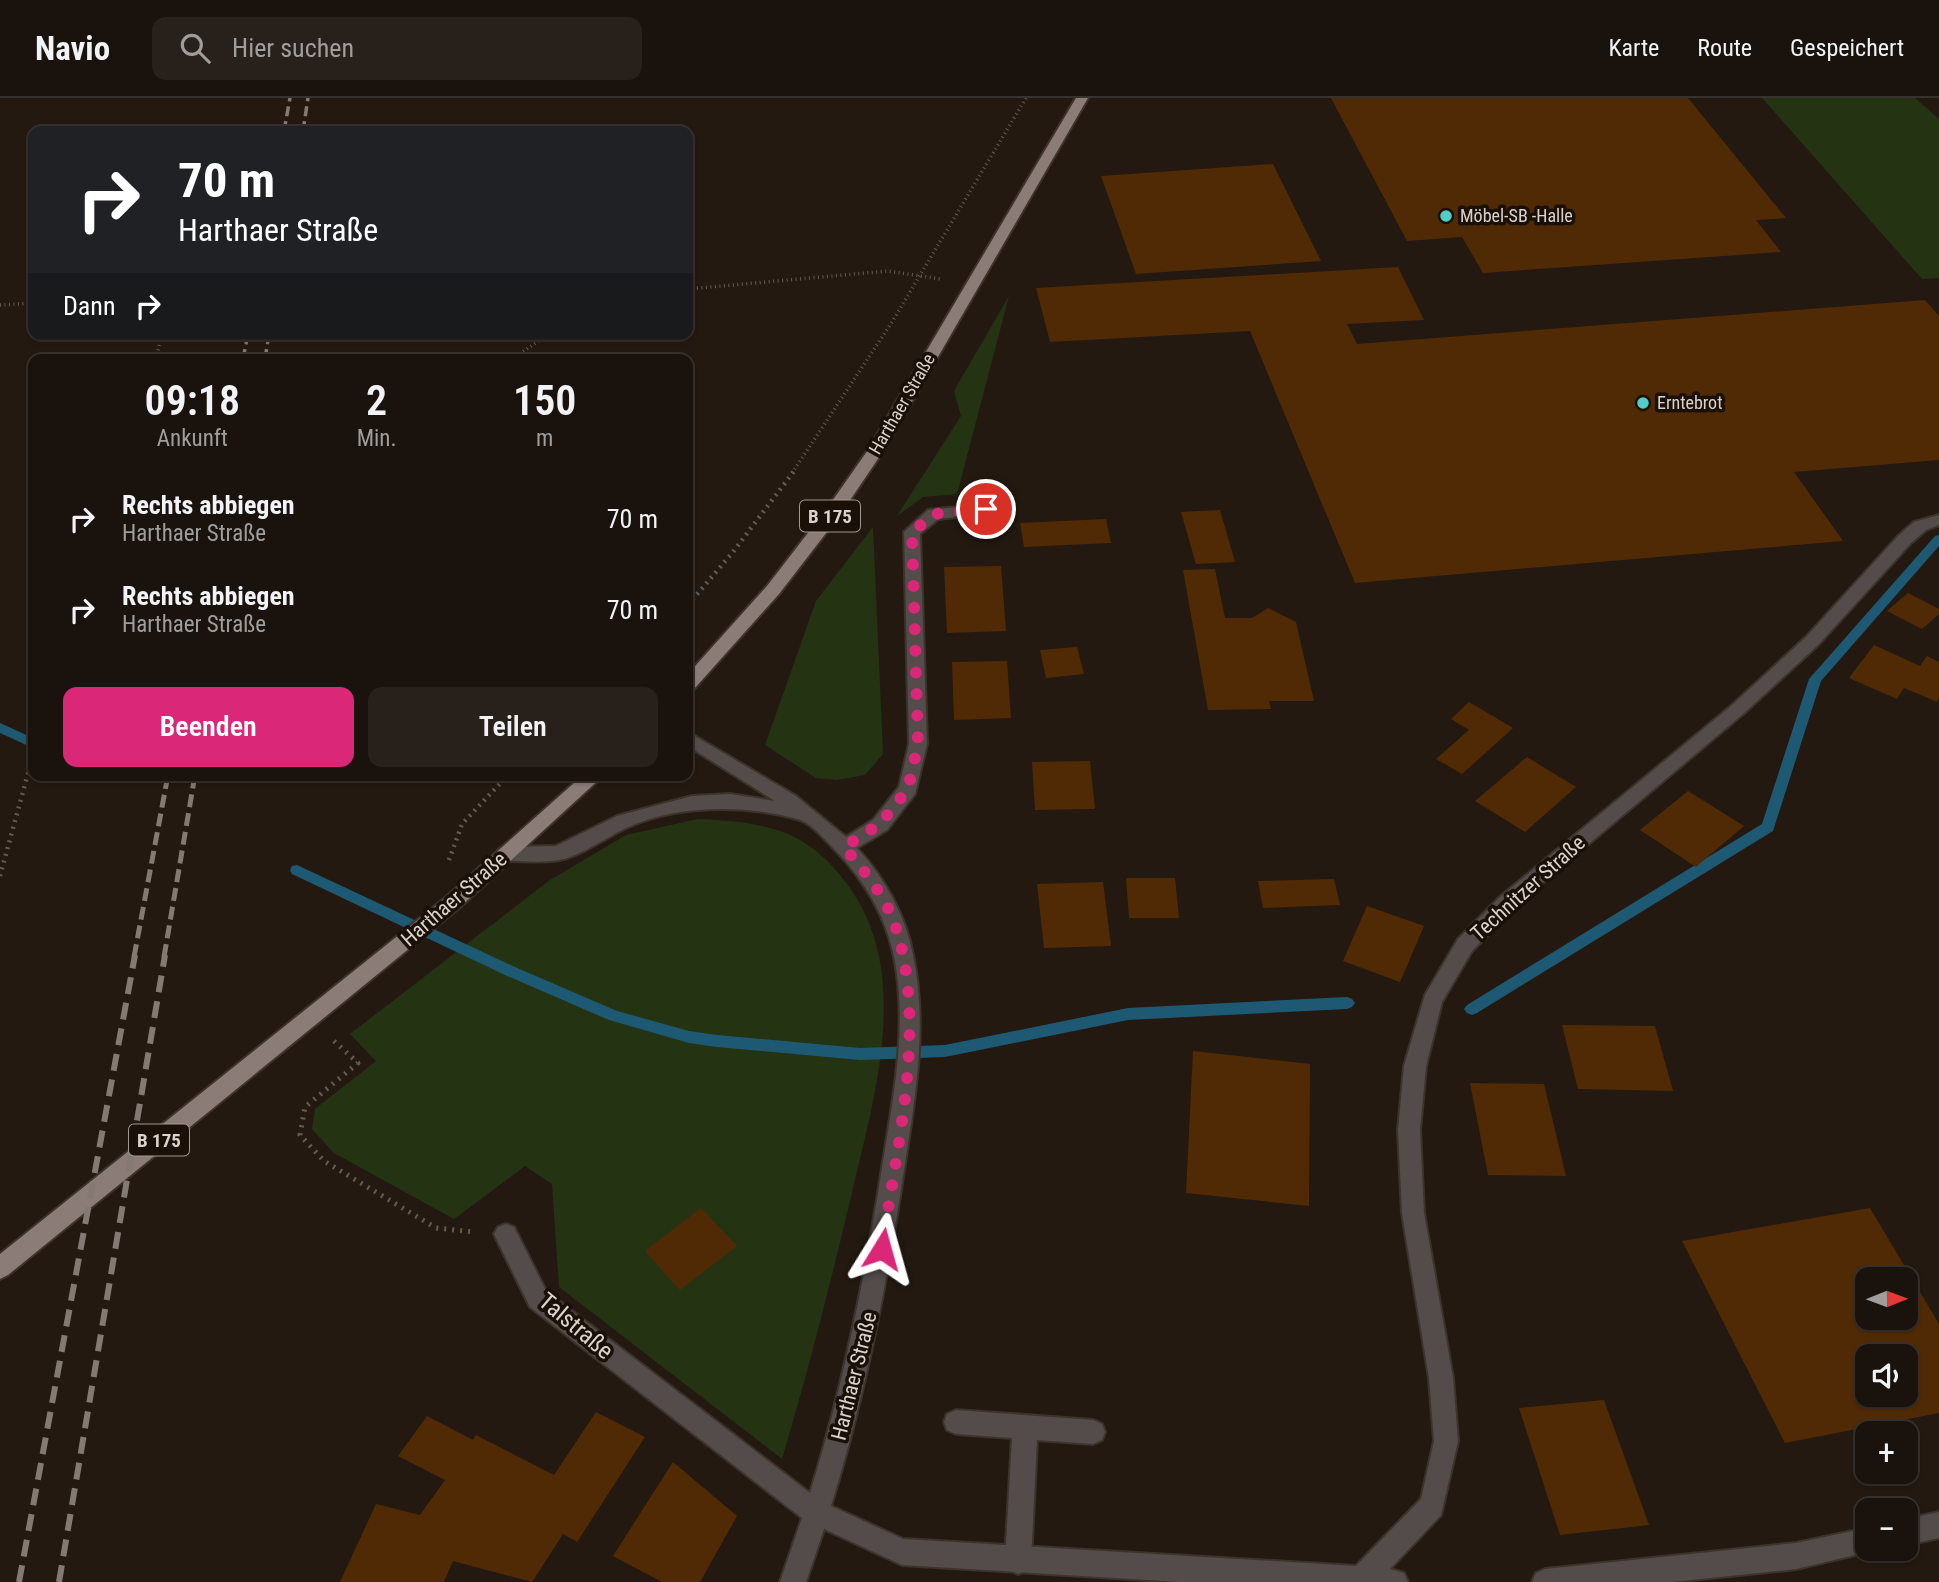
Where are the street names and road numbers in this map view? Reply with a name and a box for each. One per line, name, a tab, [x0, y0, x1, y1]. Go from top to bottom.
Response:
street label: Harthaer Straße	[864, 350, 939, 458]
road number: B 175	[800, 500, 860, 532]
street label: Technitzer Straße	[1466, 831, 1590, 945]
street label: Harthaer Straße	[397, 847, 512, 951]
road number: B 175	[129, 1124, 189, 1156]
street label: Talstraße	[533, 1287, 619, 1365]
street label: Harthaer Straße	[826, 1309, 882, 1443]

